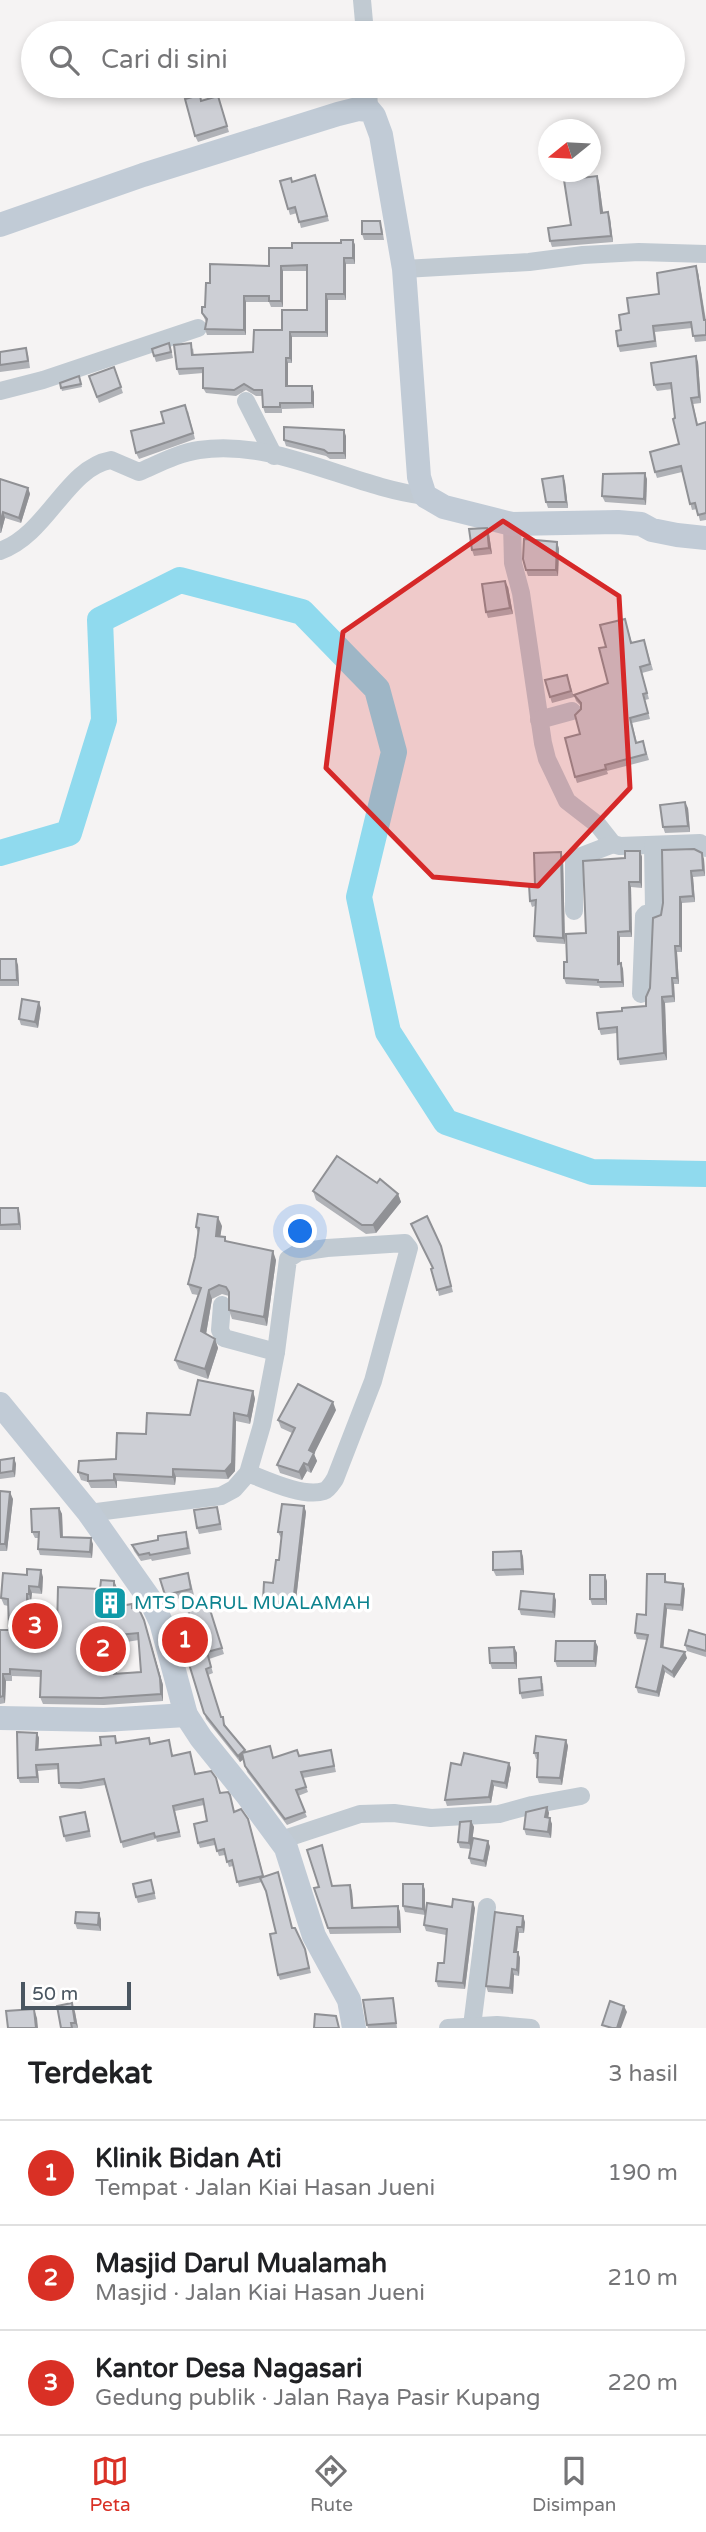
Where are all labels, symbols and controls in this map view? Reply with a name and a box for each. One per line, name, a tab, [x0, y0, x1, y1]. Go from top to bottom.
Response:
search box	[21, 21, 685, 98]
icon: search	[45, 41, 83, 79]
text: Cari di sini	[101, 44, 228, 75]
north arrow	[538, 119, 601, 182]
your location	[283, 1214, 317, 1248]
building icon: MTS DARUL MUALAMAH	[91, 1584, 129, 1622]
place label: MTS DARUL MUALAMAH	[134, 1592, 371, 1614]
pin: 3	[12, 1600, 58, 1652]
pin: 1	[162, 1614, 208, 1666]
pin: 2	[80, 1623, 126, 1675]
scale bar	[21, 1979, 131, 2011]
text: 50 m	[32, 1983, 78, 2005]
text: Terdekat	[28, 2055, 152, 2092]
text: 3 hasil	[608, 2060, 678, 2088]
text: Klinik Bidan Ati	[95, 2143, 282, 2174]
text: 1	[44, 2159, 58, 2187]
text: 190 m	[608, 2159, 678, 2187]
text: Tempat · Jalan Kiai Hasan Jueni	[95, 2174, 435, 2202]
text: Masjid Darul Mualamah	[95, 2248, 387, 2279]
text: 2	[44, 2264, 58, 2292]
text: 210 m	[608, 2264, 678, 2292]
text: Masjid · Jalan Kiai Hasan Jueni	[95, 2279, 425, 2307]
text: Kantor Desa Nagasari	[95, 2353, 362, 2384]
text: 3	[44, 2369, 58, 2397]
text: 220 m	[608, 2369, 678, 2397]
text: Gedung publik · Jalan Raya Pasir Kupang	[95, 2384, 541, 2412]
tab: Peta	[90, 2452, 131, 2516]
tab: Rute	[310, 2452, 353, 2516]
tab: Disimpan	[532, 2452, 616, 2516]

